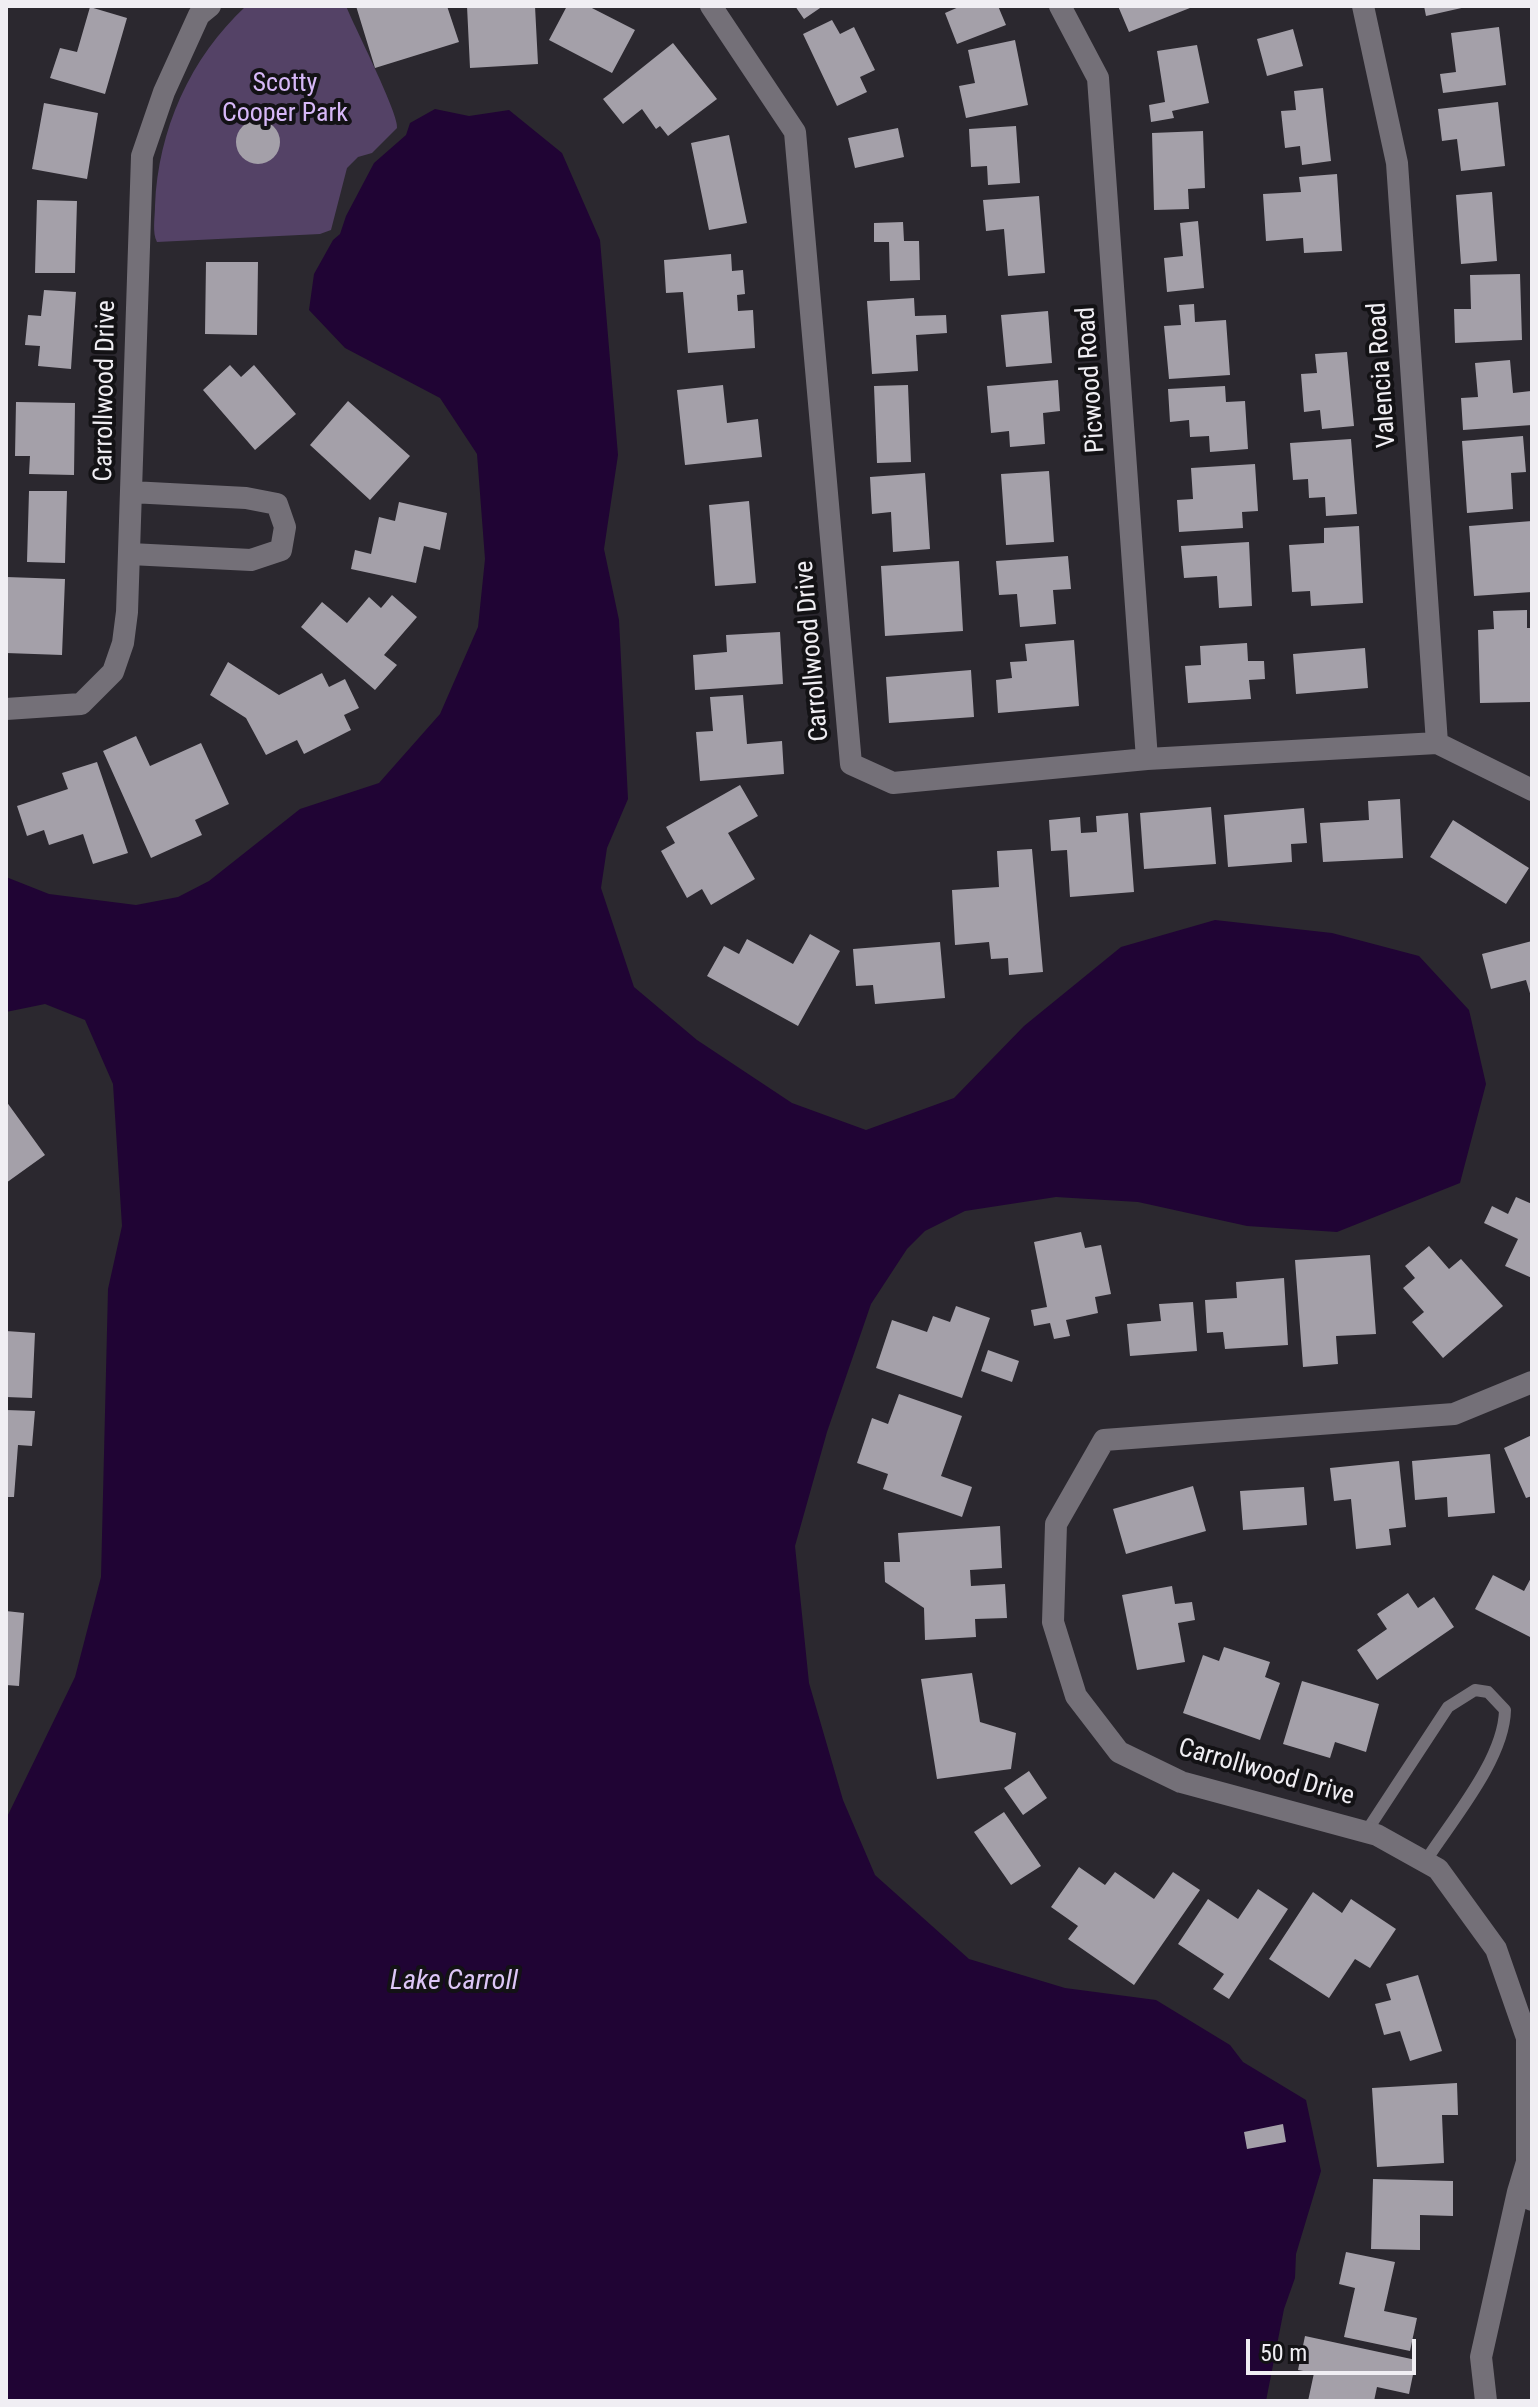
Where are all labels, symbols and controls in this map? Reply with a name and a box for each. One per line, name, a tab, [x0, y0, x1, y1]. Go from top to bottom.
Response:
park label: Scotty Cooper Park	[222, 68, 348, 130]
street label: Carrollwood Drive	[89, 300, 123, 482]
street label: Valencia Road	[1362, 301, 1404, 449]
street label: Picwood Road	[1071, 306, 1113, 454]
street label: Carrollwood Drive	[790, 559, 836, 743]
street label: Carrollwood Drive	[1174, 1733, 1358, 1813]
water label: Lake Carroll	[390, 1965, 518, 1999]
scale bar	[1250, 2323, 1420, 2373]
text: 50 m	[1260, 2339, 1307, 2367]

